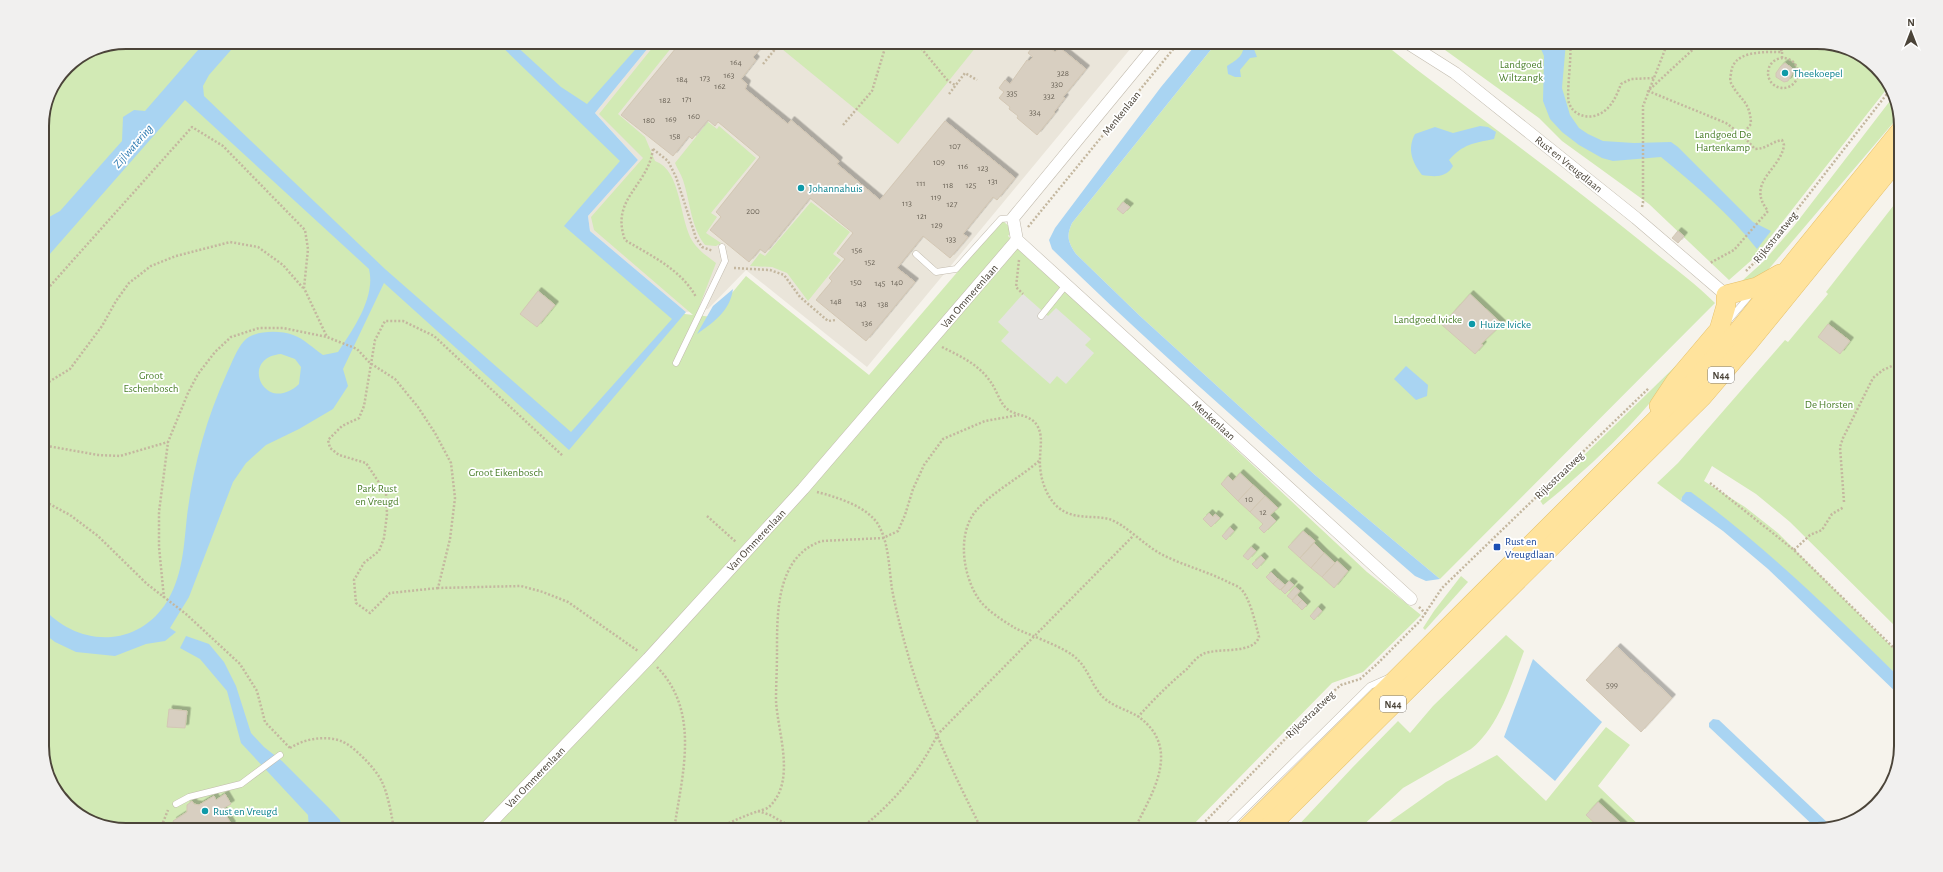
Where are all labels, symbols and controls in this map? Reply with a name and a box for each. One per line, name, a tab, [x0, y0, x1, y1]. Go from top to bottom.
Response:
north arrow	[1891, 12, 1931, 52]
text: N	[1907, 17, 1915, 28]
house number: 164	[730, 58, 742, 67]
park label: Landgoed Wiltzangk	[1499, 59, 1543, 83]
marker: Theekoepel	[1780, 68, 1790, 78]
place label: Theekoepel	[1793, 68, 1843, 79]
house number: 328	[1057, 69, 1069, 78]
house number: 163	[723, 71, 735, 80]
house number: 173	[700, 74, 711, 83]
house number: 184	[676, 75, 689, 84]
house number: 330	[1051, 80, 1063, 89]
house number: 162	[714, 82, 726, 91]
house number: 335	[1006, 89, 1018, 98]
street label: Menkenlaan	[1100, 89, 1142, 137]
house number: 332	[1043, 92, 1055, 101]
house number: 171	[682, 95, 692, 104]
house number: 182	[659, 96, 671, 105]
house number: 334	[1029, 108, 1042, 117]
house number: 160	[688, 112, 700, 121]
house number: 169	[665, 115, 677, 124]
house number: 180	[643, 116, 655, 125]
water label: Zijlwatering	[111, 122, 156, 171]
park label: Landgoed De Hartenkamp	[1695, 129, 1751, 153]
house number: 158	[669, 132, 681, 141]
street label: Rust en Vreugdlaan	[1533, 134, 1604, 195]
house number: 107	[949, 142, 961, 151]
house number: 109	[933, 158, 945, 167]
house number: 116	[958, 162, 968, 171]
house number: 123	[978, 164, 989, 173]
house number: 131	[988, 177, 998, 186]
house number: 111	[916, 179, 926, 188]
house number: 118	[943, 181, 953, 190]
house number: 125	[966, 181, 977, 190]
marker: Johannahuis	[796, 183, 806, 193]
place label: Johannahuis	[809, 183, 863, 194]
house number: 119	[931, 193, 941, 202]
house number: 113	[902, 199, 912, 208]
house number: 127	[947, 200, 958, 209]
house number: 200	[746, 207, 760, 216]
street label: Rijksstraatweg	[1751, 209, 1800, 265]
house number: 121	[917, 212, 927, 221]
house number: 129	[931, 221, 943, 230]
house number: 133	[946, 235, 957, 244]
house number: 156	[851, 246, 863, 255]
house number: 152	[865, 258, 875, 267]
street label: Van Ommerenlaan	[939, 262, 1000, 330]
house number: 150	[850, 278, 862, 287]
house number: 140	[891, 278, 903, 287]
house number: 145	[874, 279, 886, 288]
house number: 148	[830, 297, 842, 306]
house number: 143	[855, 299, 867, 308]
house number: 138	[877, 300, 889, 309]
park label: Landgoed Ivicke	[1394, 314, 1462, 325]
house number: 136	[861, 319, 873, 328]
marker: Huize Ivicke	[1467, 319, 1477, 329]
place label: Huize Ivicke	[1480, 319, 1531, 330]
road number: N44	[1708, 367, 1734, 383]
park label: Groot Eschenbosch	[123, 370, 179, 394]
street label: Menkenlaan	[1190, 398, 1237, 442]
park label: De Horsten	[1805, 399, 1853, 410]
street label: Rijksstraatweg	[1533, 449, 1586, 501]
park label: Groot Eikenbosch	[469, 467, 543, 478]
park label: Park Rust en Vreugd	[355, 483, 399, 507]
house number: 10	[1245, 495, 1253, 504]
street label: Van Ommerenlaan	[725, 507, 788, 573]
house number: 12	[1259, 508, 1267, 517]
place label: Rust en Vreugdlaan	[1505, 536, 1554, 560]
marker: Rust en Vreugdlaan	[1492, 542, 1502, 552]
house number: 599	[1606, 681, 1618, 690]
street label: Rijksstraatweg	[1284, 688, 1337, 740]
road number: N44	[1380, 696, 1406, 712]
street label: Van Ommerenlaan	[503, 745, 567, 810]
marker: Rust en Vreugd	[200, 806, 210, 816]
place label: Rust en Vreugd	[213, 806, 278, 817]

